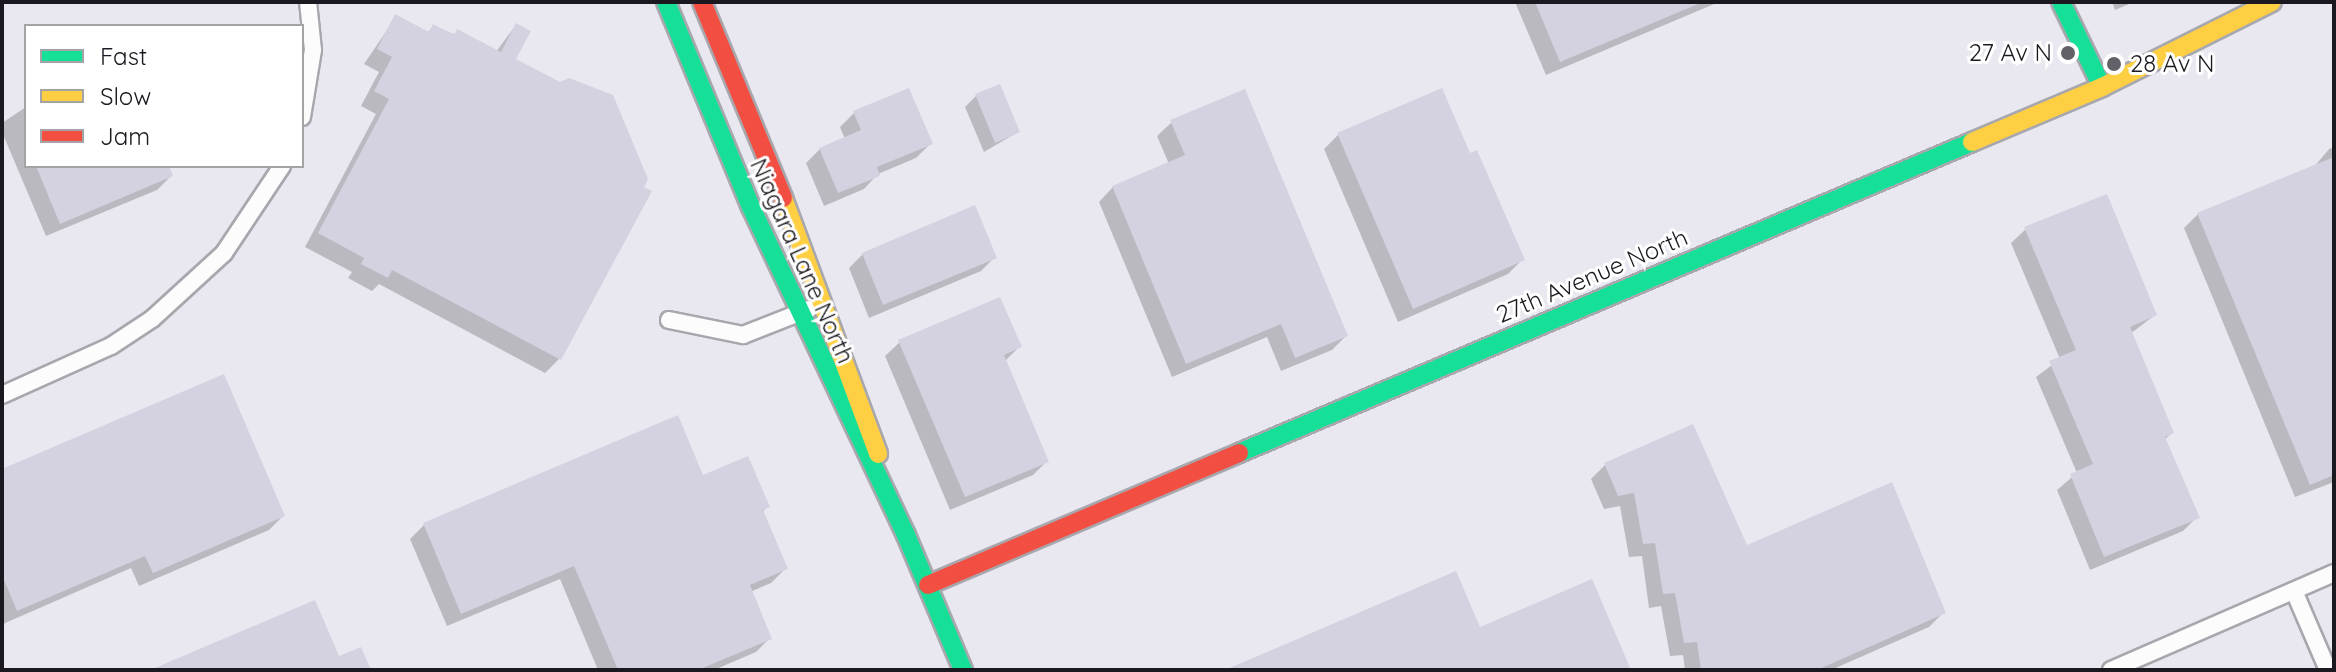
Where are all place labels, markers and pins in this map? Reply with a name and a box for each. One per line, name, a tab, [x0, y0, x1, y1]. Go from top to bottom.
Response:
place label: 27 Av N	[1969, 39, 2052, 67]
marker: 27 Av N	[2059, 44, 2077, 62]
place label: 28 Av N	[2130, 50, 2214, 78]
marker: 28 Av N	[2105, 55, 2123, 73]

